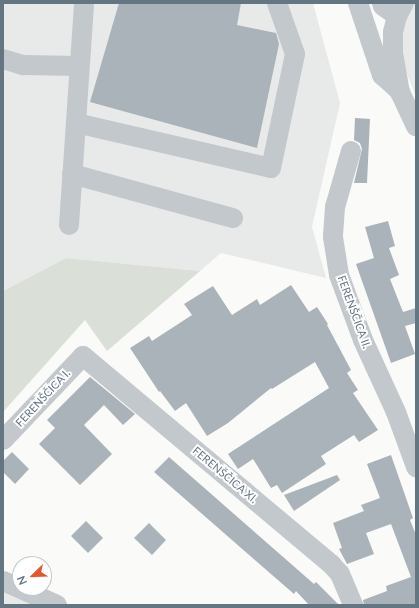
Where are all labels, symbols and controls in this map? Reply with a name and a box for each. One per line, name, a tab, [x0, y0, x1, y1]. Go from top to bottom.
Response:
street label: FERENŠČICA II.	[335, 274, 373, 350]
street label: FERENŠČICA I.	[13, 366, 73, 430]
street label: FERENŠČICA XI.	[190, 444, 260, 506]
north arrow	[12, 556, 52, 596]
text: N	[14, 574, 29, 587]

